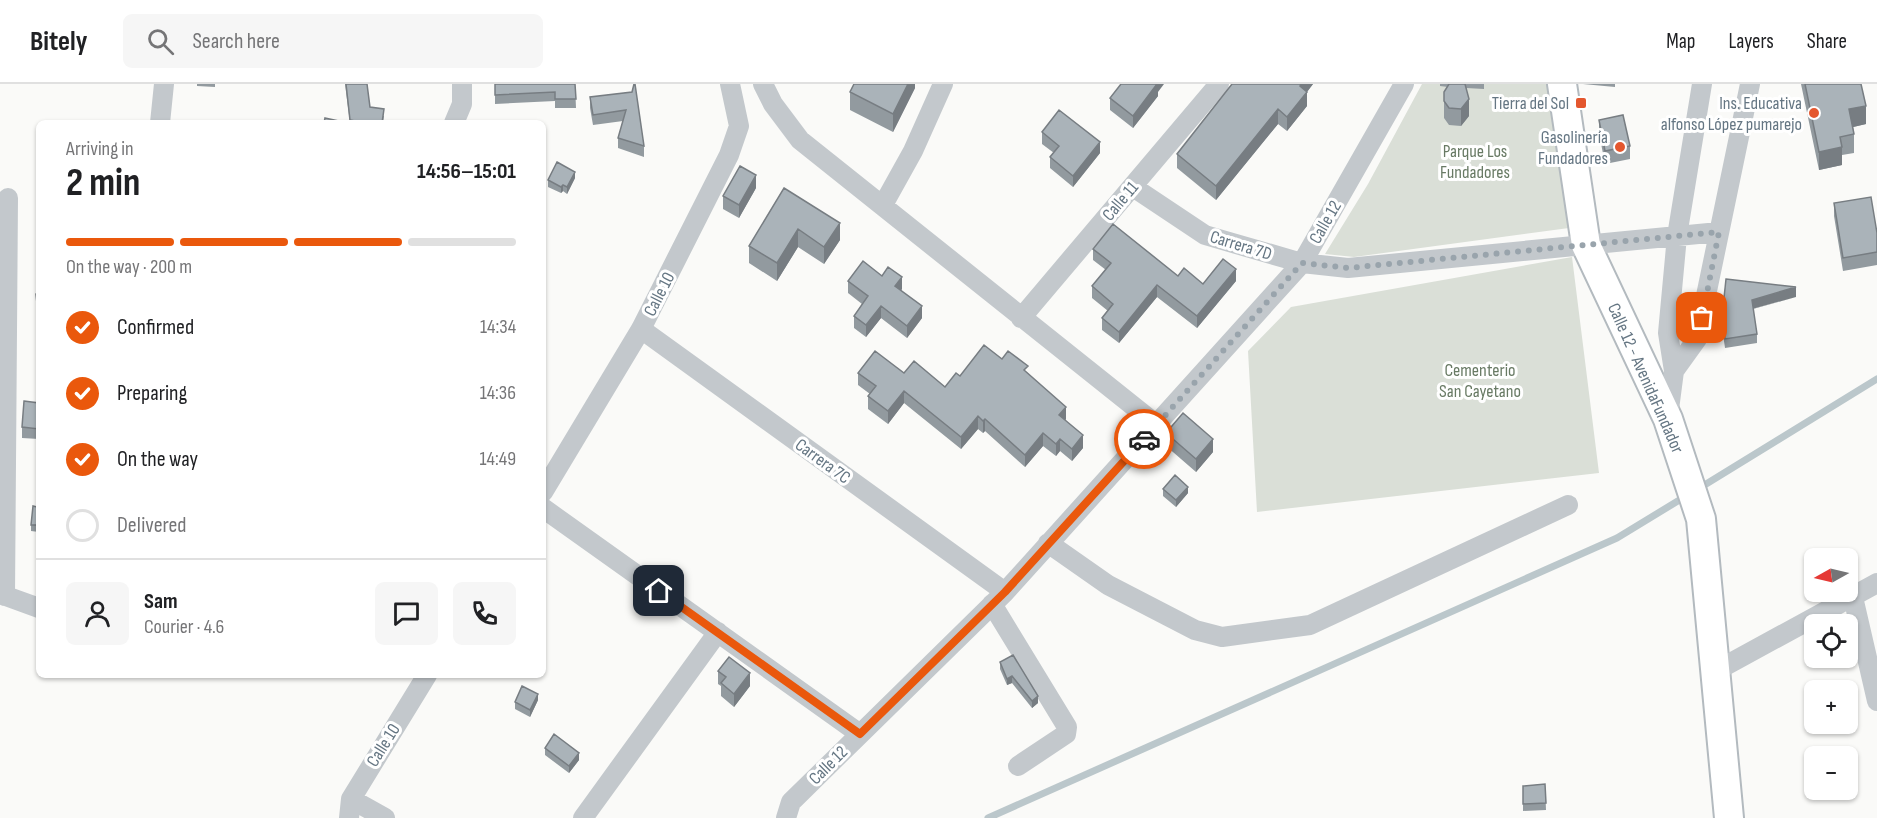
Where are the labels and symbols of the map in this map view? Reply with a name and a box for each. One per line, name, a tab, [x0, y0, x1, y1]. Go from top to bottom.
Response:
place label: Tierra del Sol	[1492, 93, 1569, 114]
place label: Ins. Educativa alfonso López pumarejo	[1661, 93, 1802, 135]
marker: Tierra del Sol	[1574, 96, 1588, 110]
marker: Ins. Educativa alfonso López pumarejo	[1807, 106, 1821, 120]
place label: Gasolinería Fundadores	[1538, 127, 1608, 169]
marker: Gasolinería Fundadores	[1613, 140, 1627, 154]
park label: Parque Los Fundadores	[1440, 141, 1510, 183]
street label: Calle 11	[1098, 177, 1143, 225]
street label: Calle 12	[1305, 197, 1346, 247]
street label: Carrera 7D	[1207, 226, 1274, 265]
street label: Calle 10	[640, 269, 679, 320]
pin	[1676, 292, 1727, 343]
street label: Calle 12 - AvenidaFundador	[1603, 300, 1688, 456]
park label: Cementerio San Cayetano	[1439, 360, 1521, 402]
courier	[1114, 409, 1174, 469]
street label: Carrera 7C	[791, 434, 854, 488]
north arrow	[1804, 548, 1858, 602]
pin	[633, 565, 684, 616]
street label: Calle 10	[362, 720, 405, 771]
street label: Calle 12	[805, 742, 852, 789]

